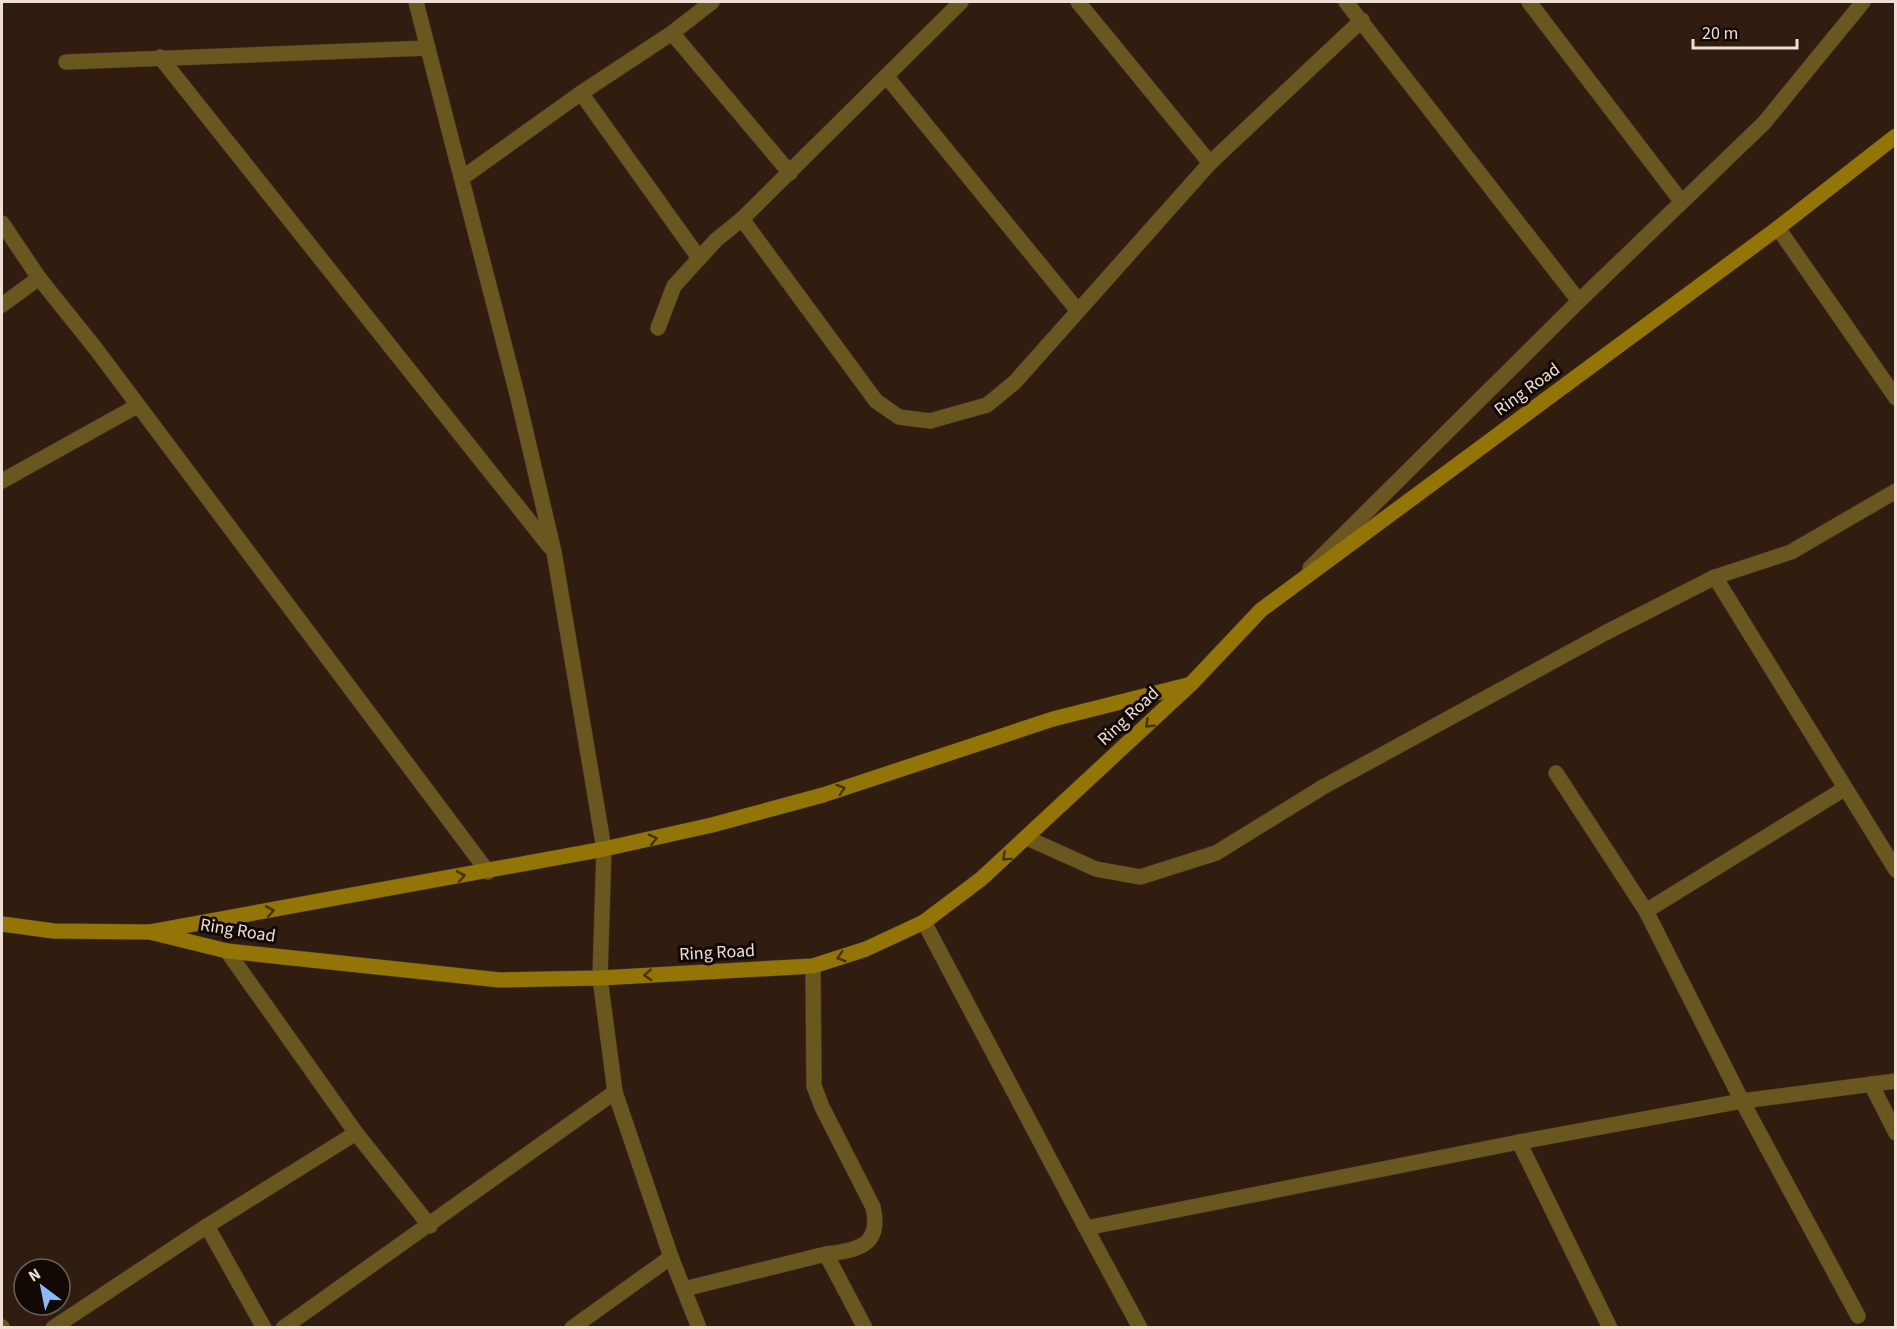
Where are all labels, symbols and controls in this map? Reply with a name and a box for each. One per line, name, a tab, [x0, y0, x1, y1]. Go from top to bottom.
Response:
scale bar	[1693, 12, 1796, 50]
text: 20 m	[1702, 21, 1738, 46]
street label: Ring Road	[1489, 357, 1565, 422]
street label: Ring Road	[1092, 681, 1165, 751]
one-way arrow	[1145, 717, 1155, 728]
one-way arrow	[835, 783, 846, 796]
one-way arrow	[647, 833, 657, 846]
one-way arrow	[1002, 850, 1013, 861]
one-way arrow	[457, 871, 466, 883]
one-way arrow	[264, 905, 274, 918]
street label: Ring Road	[199, 912, 277, 949]
street label: Ring Road	[679, 938, 756, 967]
one-way arrow	[836, 950, 847, 962]
one-way arrow	[643, 969, 652, 982]
north arrow	[12, 1257, 72, 1317]
text: N	[24, 1263, 45, 1287]

